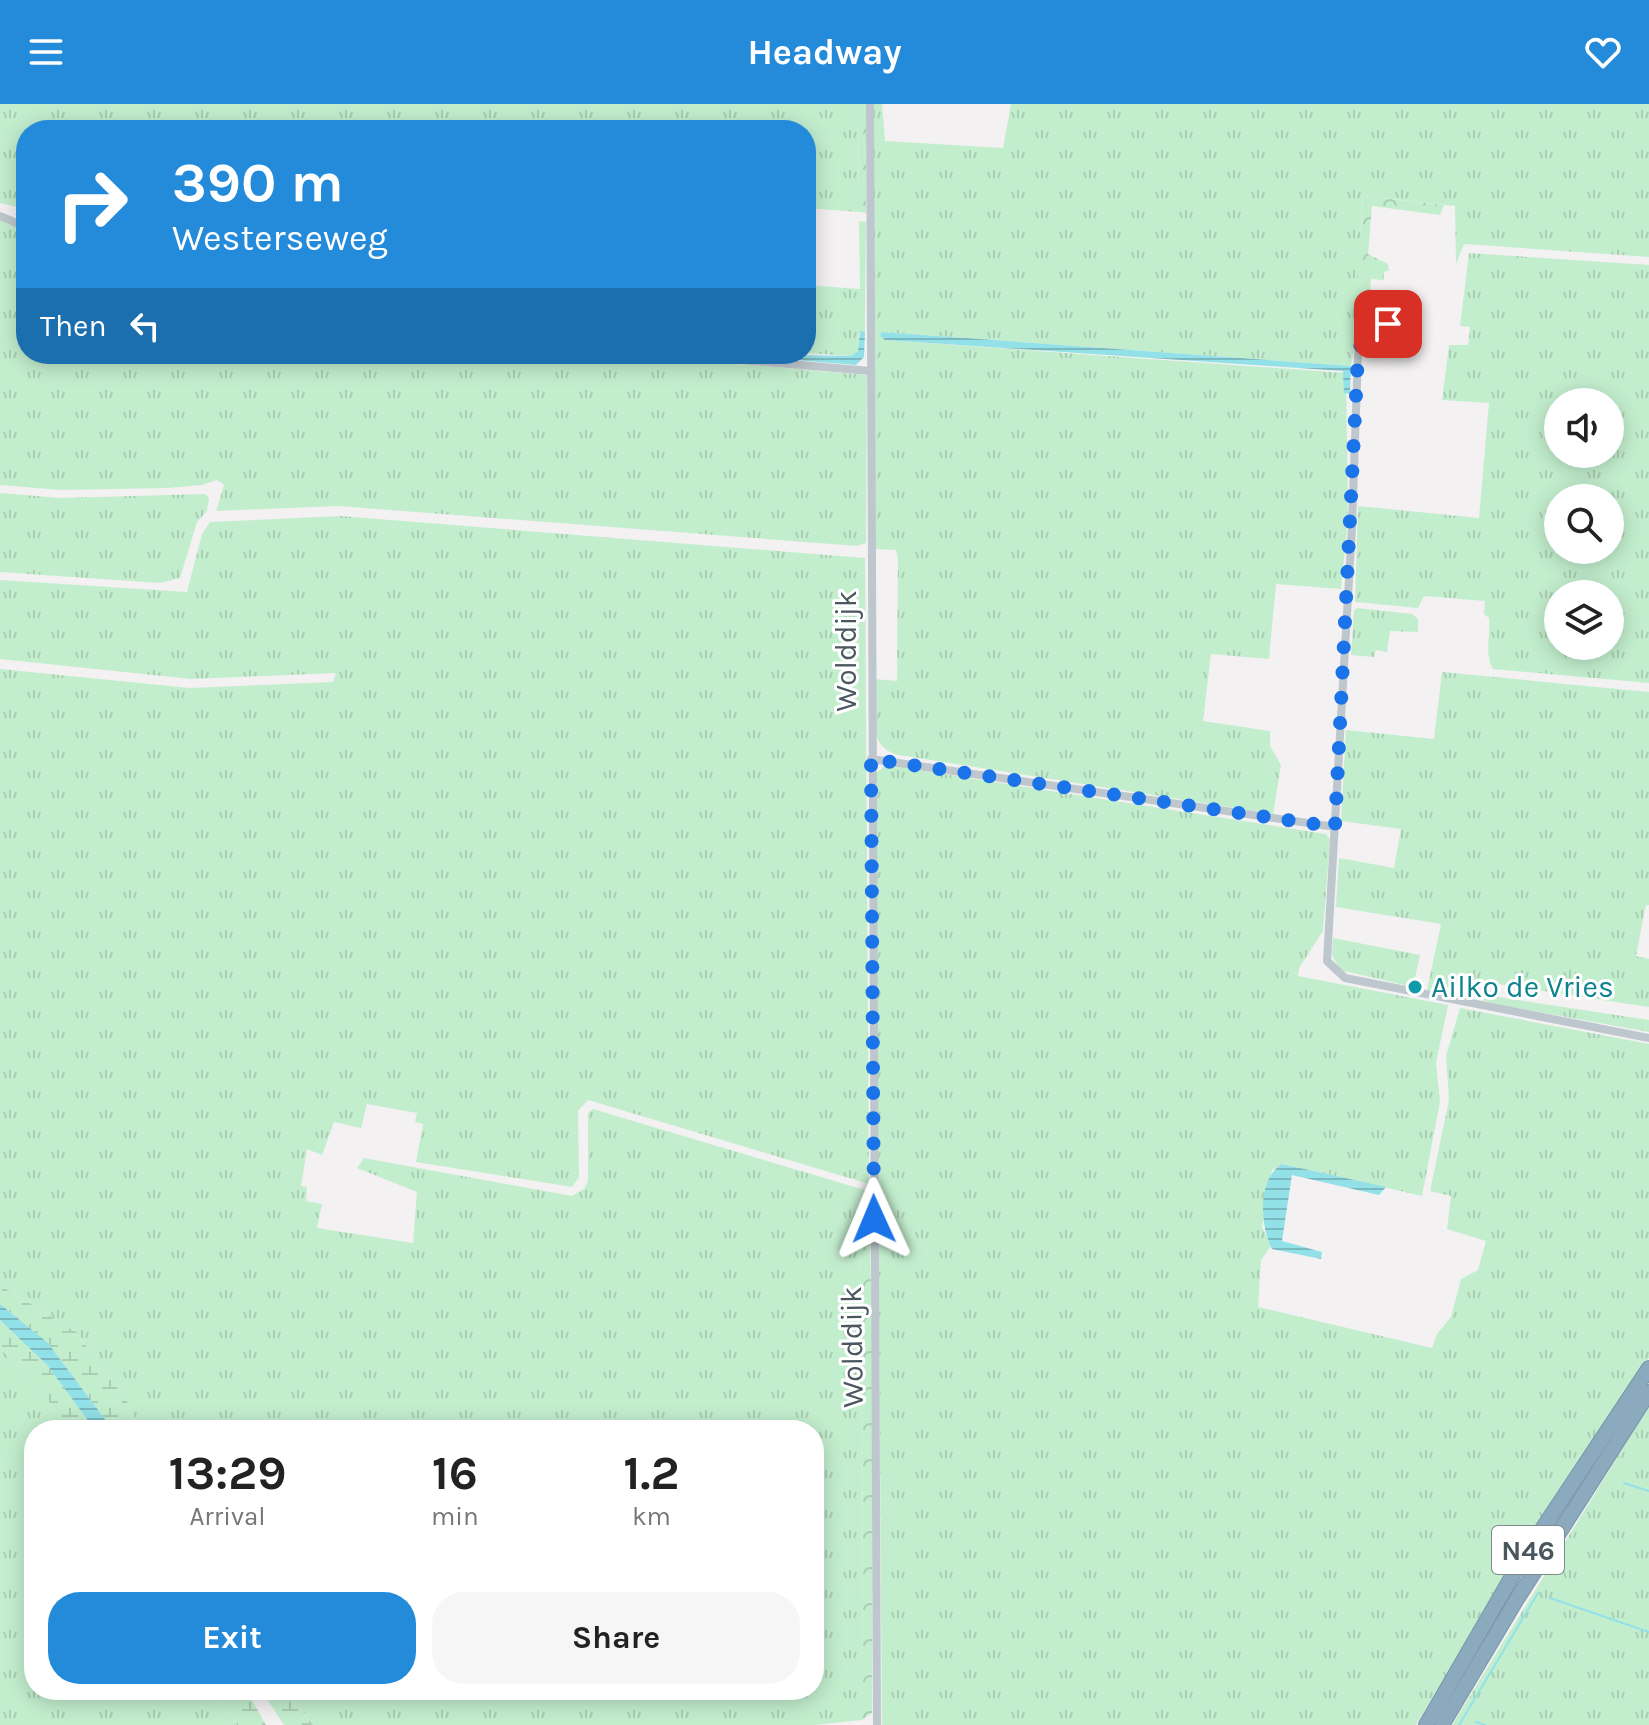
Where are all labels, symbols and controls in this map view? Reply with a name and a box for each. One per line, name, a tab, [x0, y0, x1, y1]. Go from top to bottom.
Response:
icon: menu	[24, 30, 68, 74]
icon: heart	[1581, 30, 1625, 74]
text: Headway	[747, 31, 902, 73]
text: 390 m	[172, 150, 344, 215]
icon: right	[40, 152, 144, 256]
text: Westerseweg	[172, 217, 388, 259]
pin	[1354, 290, 1422, 358]
icon: arrive	[1366, 302, 1410, 346]
icon: left	[123, 304, 167, 348]
text: Then	[40, 308, 107, 344]
map controls	[1544, 388, 1624, 660]
button: sound	[1544, 388, 1624, 468]
button: search	[1544, 484, 1624, 564]
button: layers	[1544, 580, 1624, 660]
street label: Wolddijk	[828, 590, 864, 712]
place label: Ailko de Vries	[1431, 969, 1614, 1005]
marker: Ailko de Vries	[1406, 978, 1424, 996]
position arrow	[832, 1177, 916, 1261]
street label: Wolddijk	[833, 1286, 871, 1408]
text: 13:29	[168, 1445, 287, 1501]
text: 16	[432, 1445, 478, 1501]
text: 1.2	[623, 1445, 680, 1501]
text: Arrival	[189, 1501, 266, 1532]
text: min	[431, 1501, 479, 1532]
text: km	[632, 1501, 671, 1532]
road number: N46	[1492, 1526, 1564, 1574]
button: Exit	[48, 1592, 416, 1684]
button: Share	[432, 1592, 800, 1684]

